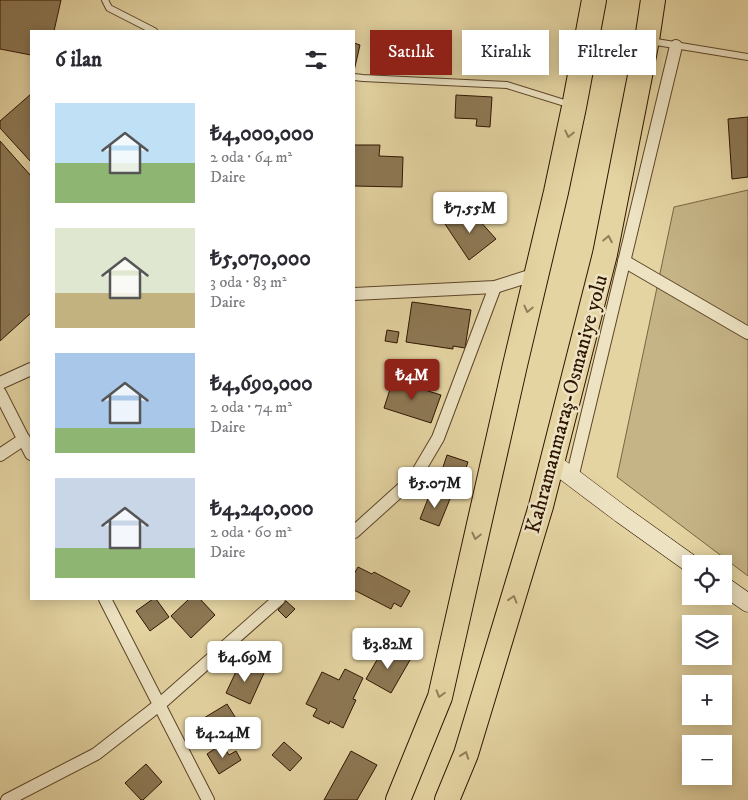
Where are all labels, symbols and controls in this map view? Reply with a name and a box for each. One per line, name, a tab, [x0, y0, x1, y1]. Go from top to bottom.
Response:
chip: Satılık	[370, 30, 452, 75]
chip: Kiralık	[462, 30, 549, 75]
chip: Filtreler	[559, 30, 656, 75]
icon: filters	[302, 46, 330, 74]
text: 6 ilan	[55, 47, 102, 73]
text: ₺4,000,000	[210, 121, 314, 147]
icon: home	[95, 123, 155, 183]
one-way arrow	[564, 129, 574, 138]
text: 2 oda · 64 m²	[210, 147, 292, 167]
text: Daire	[210, 167, 245, 187]
pin: ₺7.55M	[429, 192, 511, 234]
text: ₺7.55M	[444, 198, 496, 218]
one-way arrow	[602, 235, 613, 244]
text: ₺5,070,000	[210, 246, 311, 272]
icon: home	[95, 248, 155, 308]
text: 3 oda · 83 m²	[210, 272, 287, 292]
street label: Kahramanmaraş-Osmaniye yolu	[520, 272, 614, 536]
text: Daire	[210, 292, 245, 312]
one-way arrow	[523, 305, 534, 314]
pin: ₺4M	[388, 358, 436, 401]
text: ₺4M	[396, 365, 429, 385]
text: ₺4,690,000	[210, 371, 313, 397]
icon: home	[95, 373, 155, 433]
text: 2 oda · 74 m²	[210, 397, 292, 417]
text: Daire	[210, 417, 245, 437]
pin: ₺5.07M	[394, 466, 476, 509]
text: ₺5.07M	[409, 473, 461, 493]
text: ₺4,240,000	[210, 496, 314, 522]
icon: home	[95, 498, 155, 558]
text: 2 oda · 60 m²	[210, 522, 292, 542]
one-way arrow	[471, 531, 482, 540]
text: Daire	[210, 542, 245, 562]
map controls	[682, 555, 732, 785]
button: locate	[682, 555, 732, 605]
one-way arrow	[507, 596, 517, 604]
button: layers	[682, 615, 732, 665]
pin: ₺3.82M	[347, 628, 429, 670]
text: ₺3.82M	[363, 634, 413, 654]
pin: ₺4.69M	[204, 640, 286, 683]
text: ₺4.69M	[218, 647, 272, 667]
button: +	[682, 675, 732, 725]
one-way arrow	[436, 690, 446, 698]
pin: ₺4.24M	[182, 716, 264, 759]
text: ₺4.24M	[196, 723, 250, 743]
button: −	[682, 735, 732, 785]
one-way arrow	[459, 751, 469, 759]

